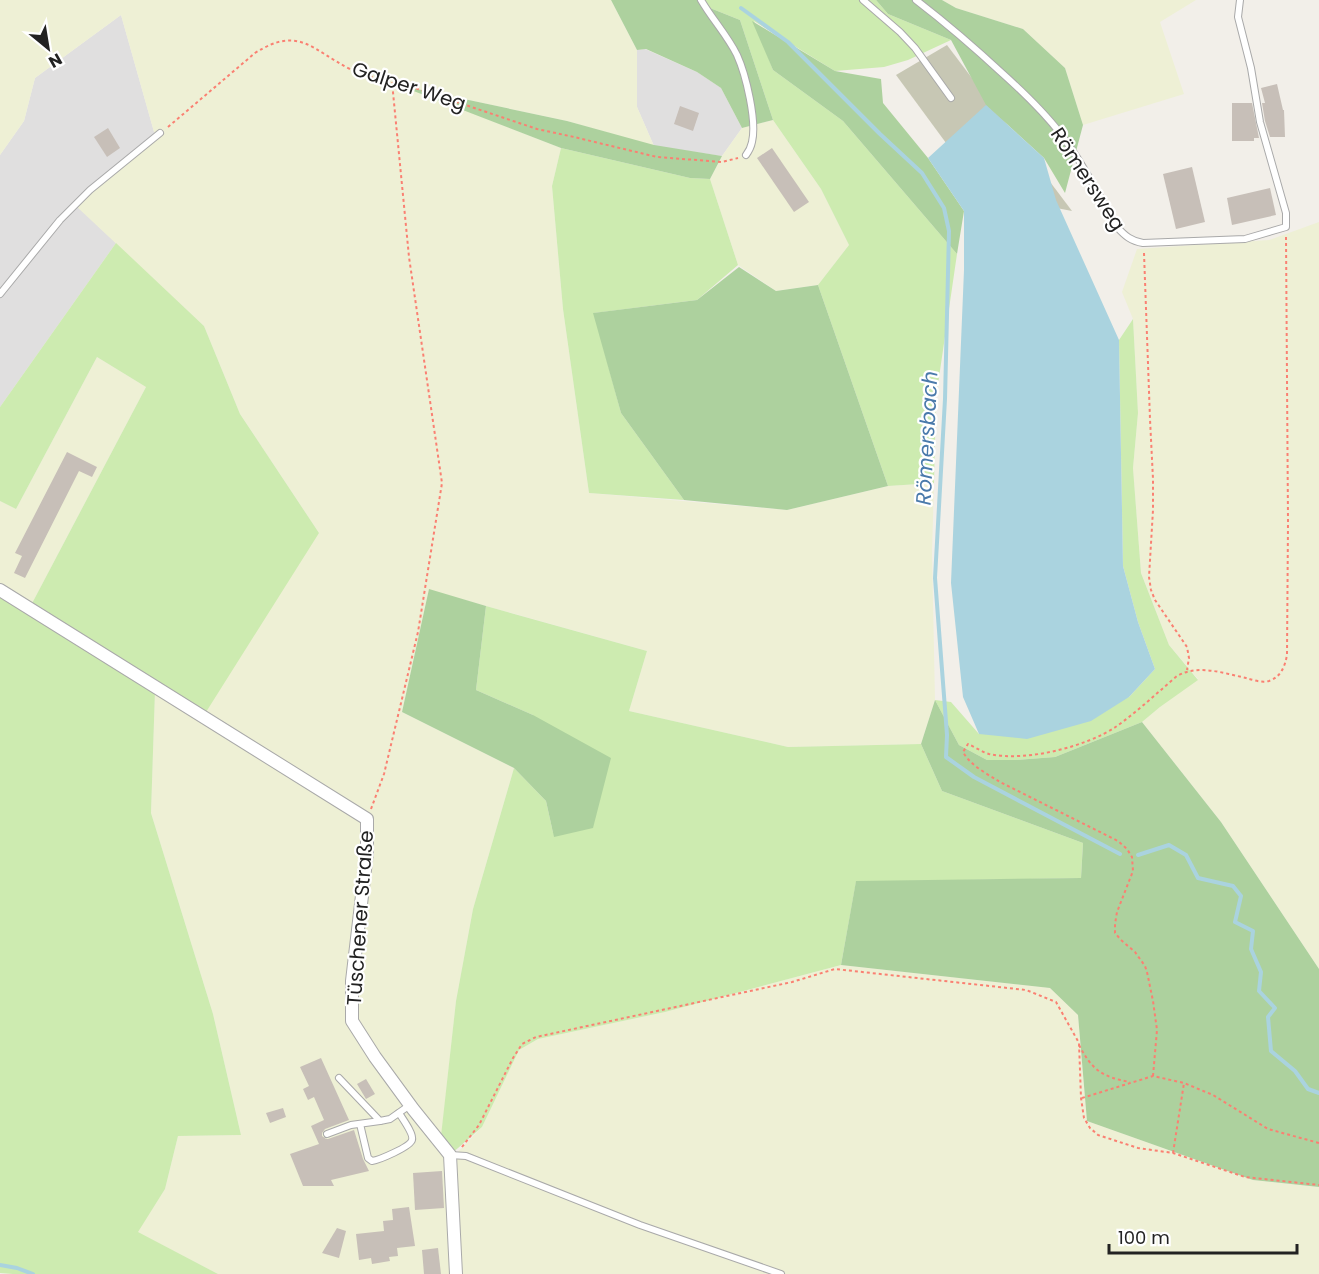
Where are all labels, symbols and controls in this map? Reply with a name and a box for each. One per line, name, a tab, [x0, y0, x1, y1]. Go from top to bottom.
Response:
north arrow	[18, 18, 78, 78]
text: N	[44, 48, 66, 74]
street label: Galper Weg	[348, 54, 470, 118]
street label: Römersweg	[1044, 122, 1132, 236]
water label: Römersbach	[909, 370, 944, 506]
street label: Tüschener Straße	[340, 830, 380, 1006]
scale bar	[1109, 1217, 1296, 1255]
text: 100 m	[1118, 1225, 1170, 1250]

